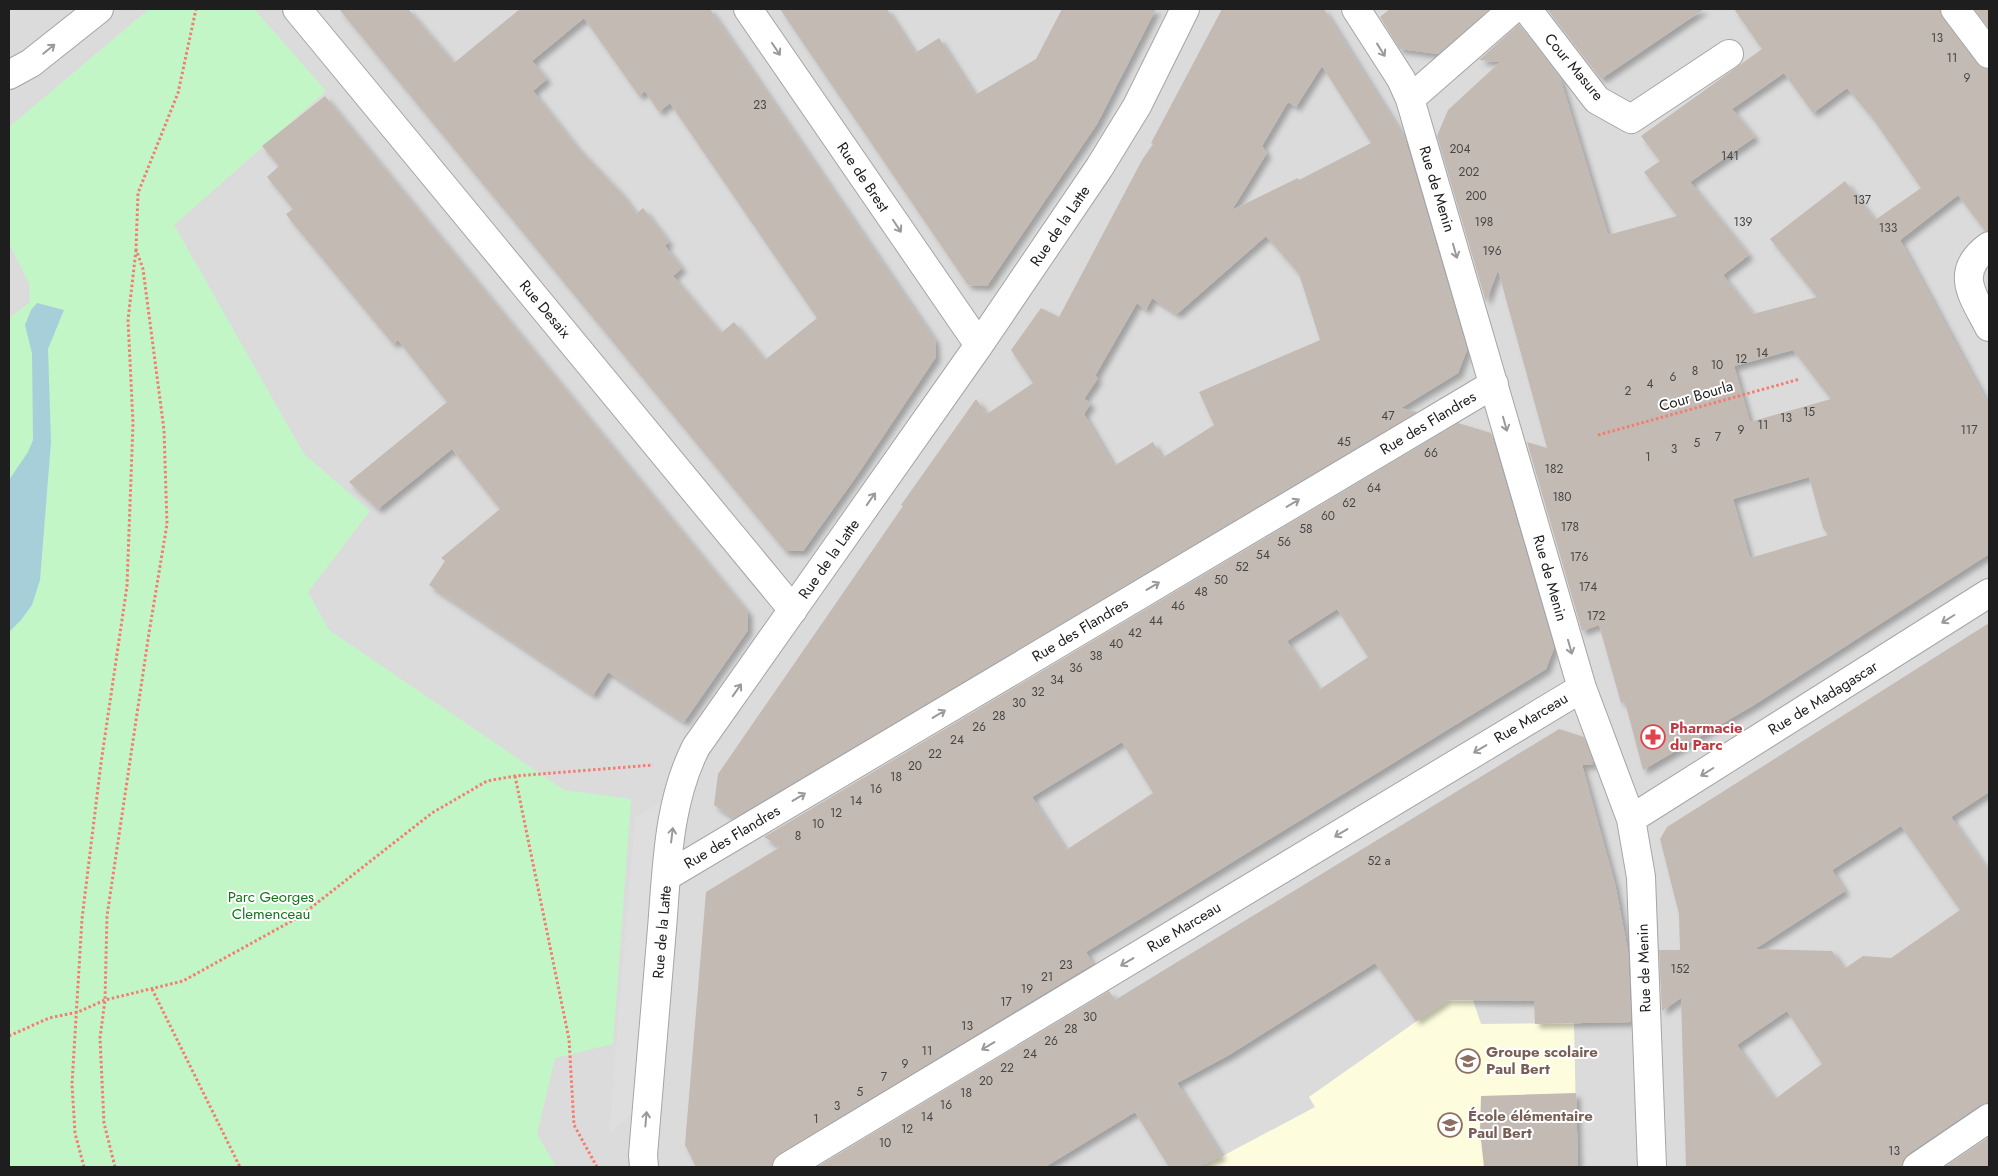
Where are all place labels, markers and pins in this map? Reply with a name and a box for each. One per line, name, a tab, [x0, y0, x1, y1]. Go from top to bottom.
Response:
place label: Pharmacie du Parc	[1670, 717, 1743, 756]
pharmacy icon: Pharmacie du Parc	[1640, 724, 1666, 750]
place label: Groupe scolaire Paul Bert	[1486, 1041, 1598, 1080]
school or university icon: Groupe scolaire Paul Bert	[1455, 1048, 1481, 1074]
place label: École élémentaire Paul Bert	[1468, 1105, 1593, 1144]
school or university icon: École élémentaire Paul Bert	[1437, 1112, 1463, 1138]

